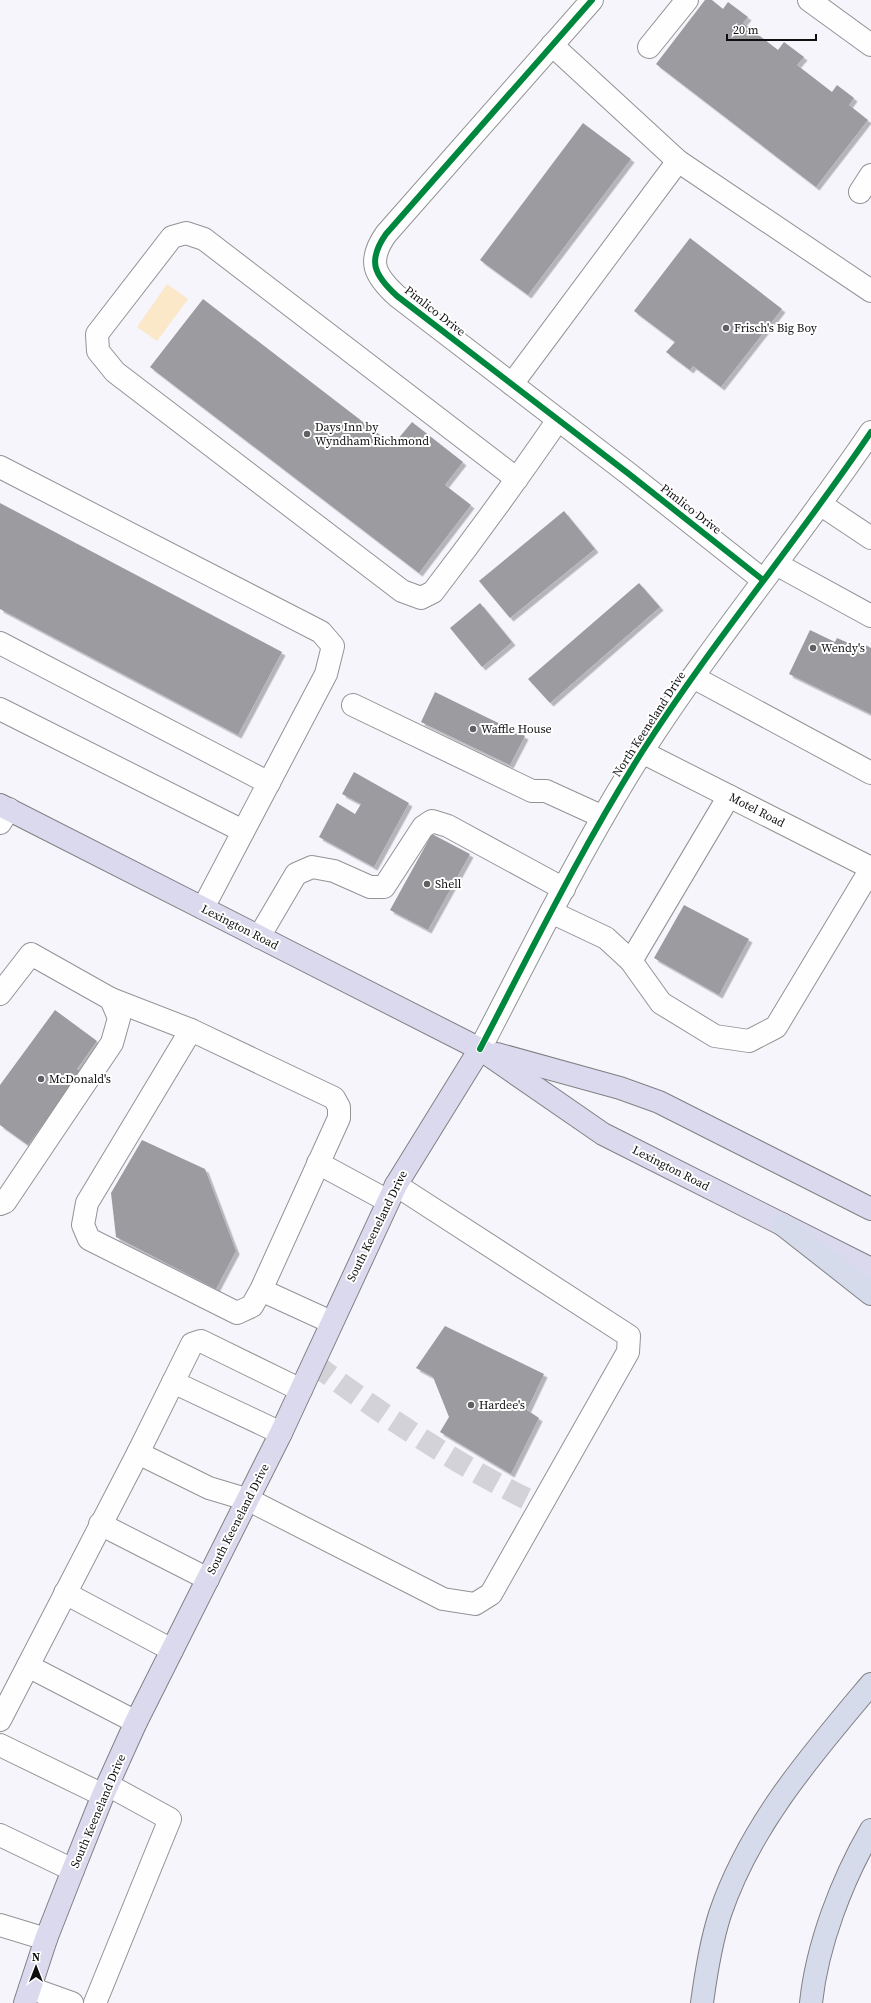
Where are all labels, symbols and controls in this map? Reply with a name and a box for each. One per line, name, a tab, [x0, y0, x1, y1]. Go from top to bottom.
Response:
scale bar	[727, 16, 816, 42]
text: 20 m	[733, 22, 759, 38]
street label: Pimlico Drive	[401, 282, 469, 340]
place label: Frisch's Big Boy	[734, 320, 818, 336]
marker: Frisch's Big Boy	[721, 323, 731, 333]
place label: Days Inn by Wyndham Richmond	[315, 419, 429, 449]
marker: Days Inn by Wyndham Richmond	[302, 429, 312, 439]
street label: Pimlico Drive	[657, 480, 725, 538]
place label: Wendy's	[821, 640, 865, 656]
marker: Wendy's	[808, 643, 818, 653]
street label: North Keeneland Drive	[609, 668, 689, 780]
place label: Waffle House	[481, 721, 552, 737]
marker: Waffle House	[468, 724, 478, 734]
street label: Motel Road	[726, 789, 788, 831]
place label: Shell	[435, 876, 462, 892]
marker: Shell	[422, 879, 432, 889]
street label: Lexington Road	[199, 901, 281, 953]
place label: McDonald's	[49, 1071, 111, 1087]
marker: McDonald's	[36, 1074, 46, 1084]
street label: Lexington Road	[630, 1142, 712, 1194]
street label: South Keeneland Drive	[343, 1168, 411, 1284]
place label: Hardee's	[479, 1397, 525, 1413]
marker: Hardee's	[466, 1400, 476, 1410]
street label: South Keeneland Drive	[203, 1461, 273, 1577]
street label: South Keeneland Drive	[67, 1752, 129, 1870]
north arrow	[16, 1947, 56, 1987]
text: N	[32, 1950, 40, 1965]

